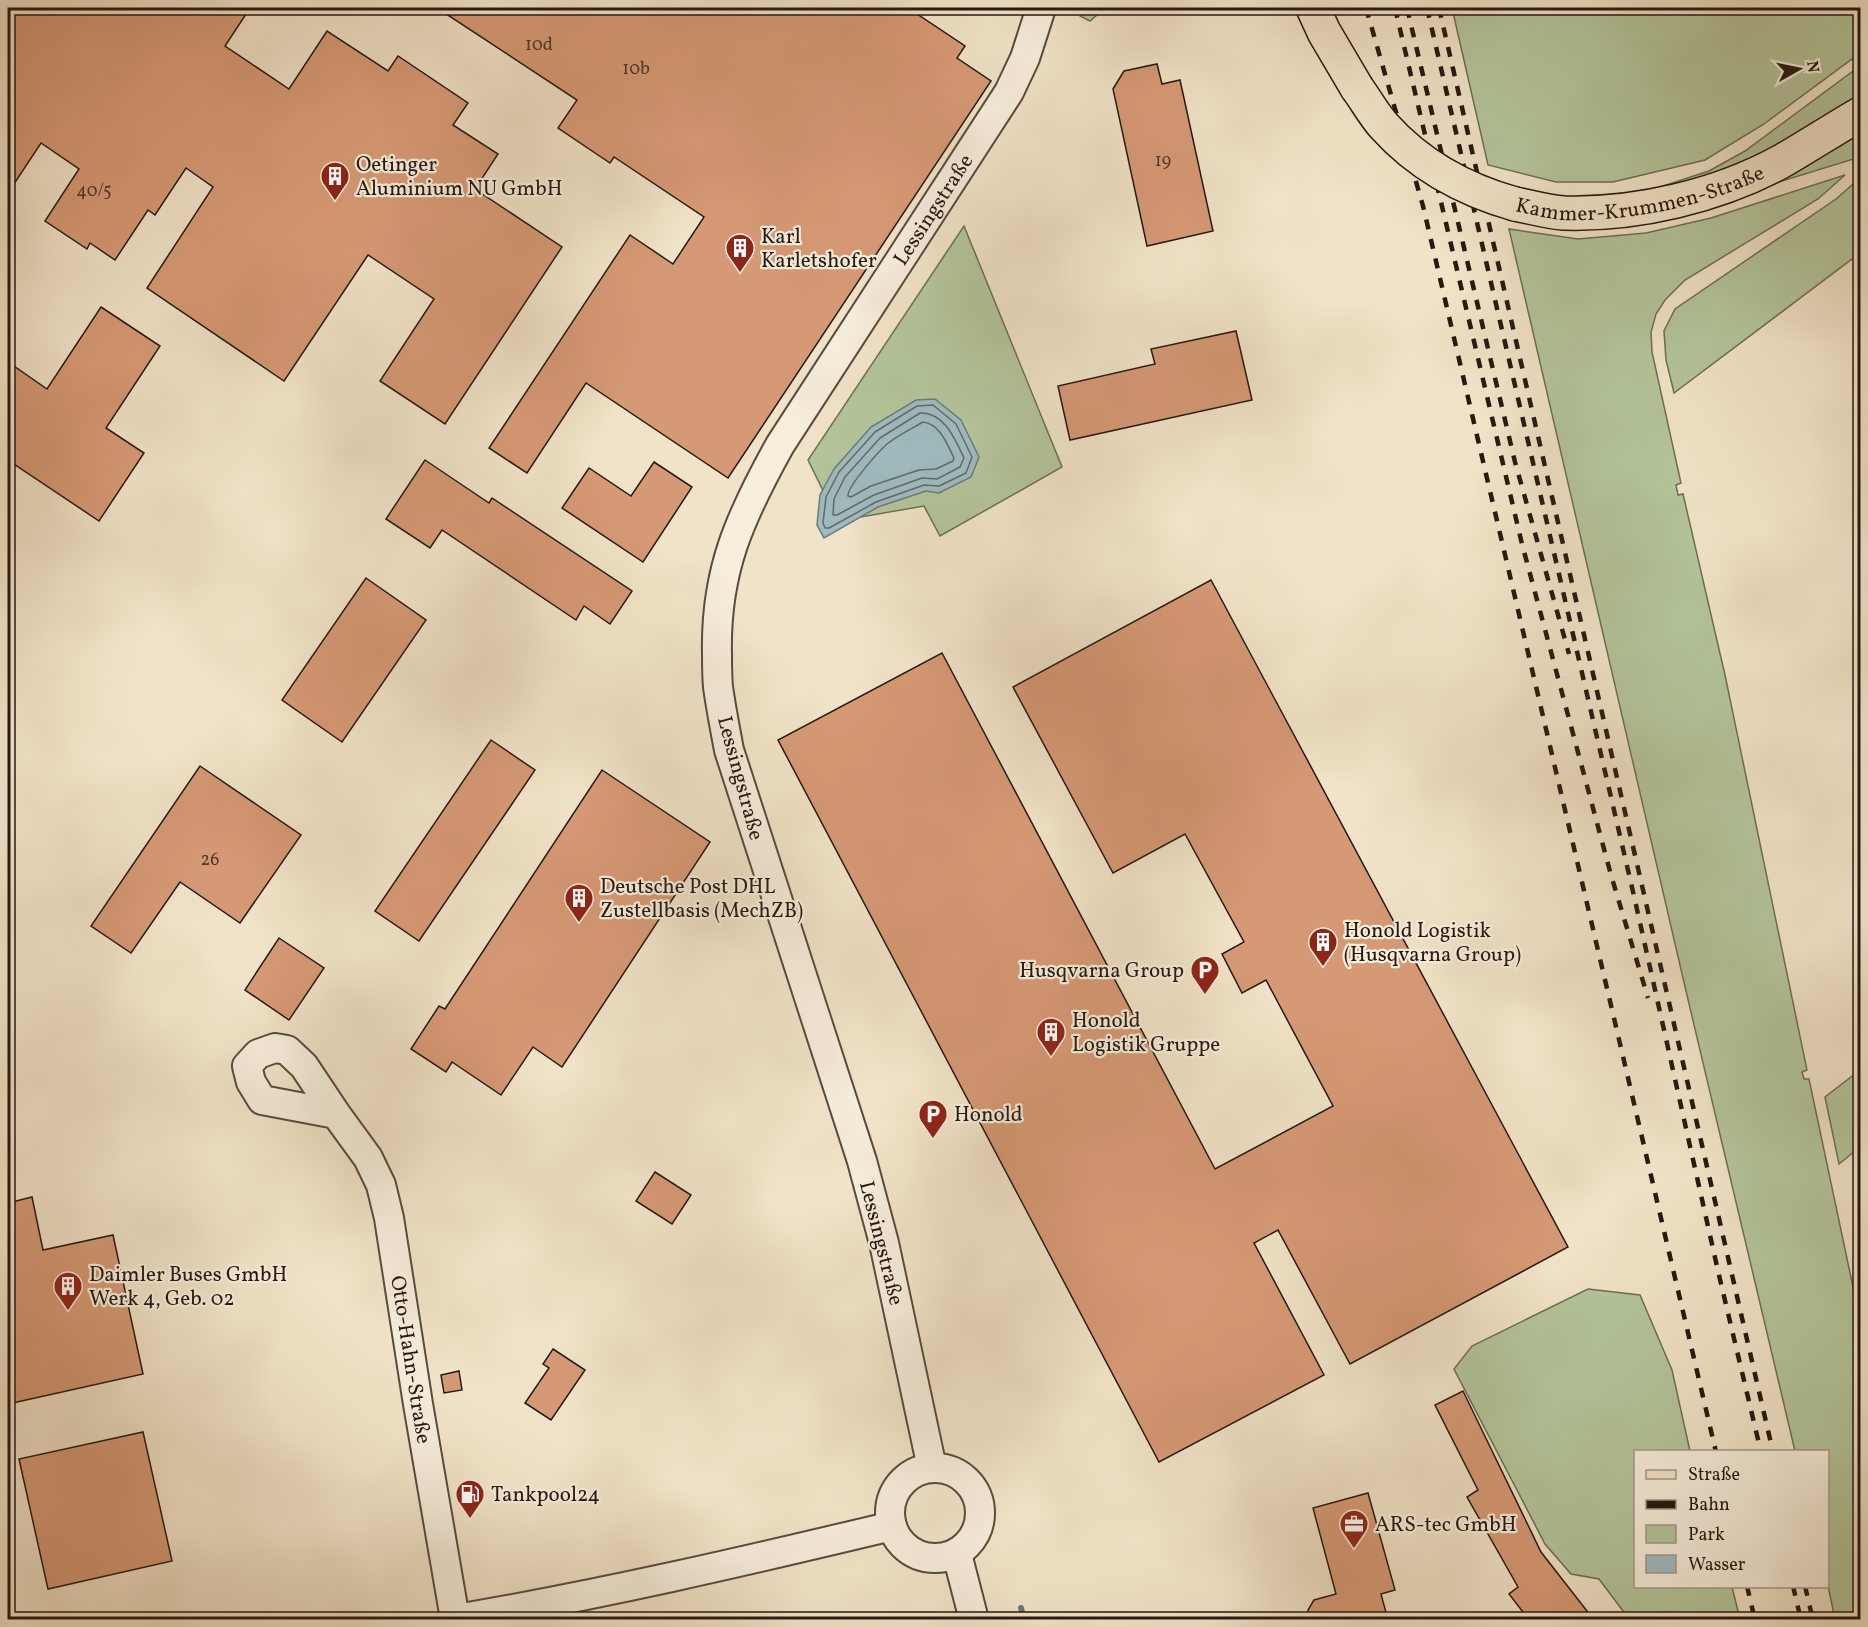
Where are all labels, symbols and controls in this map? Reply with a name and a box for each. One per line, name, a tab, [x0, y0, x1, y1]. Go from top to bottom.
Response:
house number: 10d	[525, 33, 553, 58]
north arrow	[1769, 39, 1829, 99]
house number: 10b	[622, 57, 650, 82]
text: N	[1800, 60, 1824, 75]
street label: Lessingstraße	[887, 149, 981, 272]
house number: 19	[1155, 149, 1171, 174]
place label: Oetinger Aluminium NU GmbH	[356, 151, 563, 204]
street label: Kammer-Krummen-Straße	[1513, 159, 1769, 229]
building icon: Oetinger Aluminium NU GmbH	[319, 160, 351, 202]
house number: 40/5	[76, 179, 112, 204]
place label: Karl Karletshofer	[761, 223, 877, 276]
building icon: Karl Karletshofer	[724, 232, 756, 274]
street label: Lessingstraße	[709, 713, 770, 844]
house number: 26	[201, 848, 219, 873]
place label: Deutsche Post DHL Zustellbasis (MechZB)	[600, 873, 803, 926]
building icon: Deutsche Post DHL Zustellbasis (MechZB)	[563, 882, 595, 924]
place label: Honold Logistik (Husqvarna Group)	[1344, 917, 1521, 970]
building icon: Honold Logistik (Husqvarna Group)	[1307, 926, 1339, 968]
parking icon: Husqvarna Group	[1189, 954, 1221, 996]
place label: Husqvarna Group	[1019, 957, 1184, 986]
place label: Honold Logistik Gruppe	[1072, 1007, 1220, 1060]
building icon: Honold Logistik Gruppe	[1035, 1016, 1067, 1058]
parking icon: Honold	[917, 1098, 949, 1140]
place label: Honold	[954, 1101, 1023, 1130]
street label: Lessingstraße	[851, 1178, 910, 1309]
place label: Daimler Buses GmbH Werk 4, Geb. 02	[89, 1261, 287, 1314]
building icon: Daimler Buses GmbH Werk 4, Geb. 02	[52, 1270, 84, 1312]
street label: Otto-Hahn-Straße	[382, 1274, 438, 1446]
legend	[1634, 1450, 1829, 1588]
text: Straße	[1688, 1463, 1740, 1488]
fuel station icon: Tankpool24	[454, 1478, 486, 1520]
place label: Tankpool24	[491, 1481, 600, 1510]
text: Bahn	[1688, 1493, 1730, 1518]
office icon: ARS-tec GmbH	[1338, 1508, 1370, 1550]
place label: ARS-tec GmbH	[1375, 1511, 1516, 1540]
text: Park	[1688, 1523, 1725, 1548]
text: Wasser	[1688, 1553, 1746, 1578]

